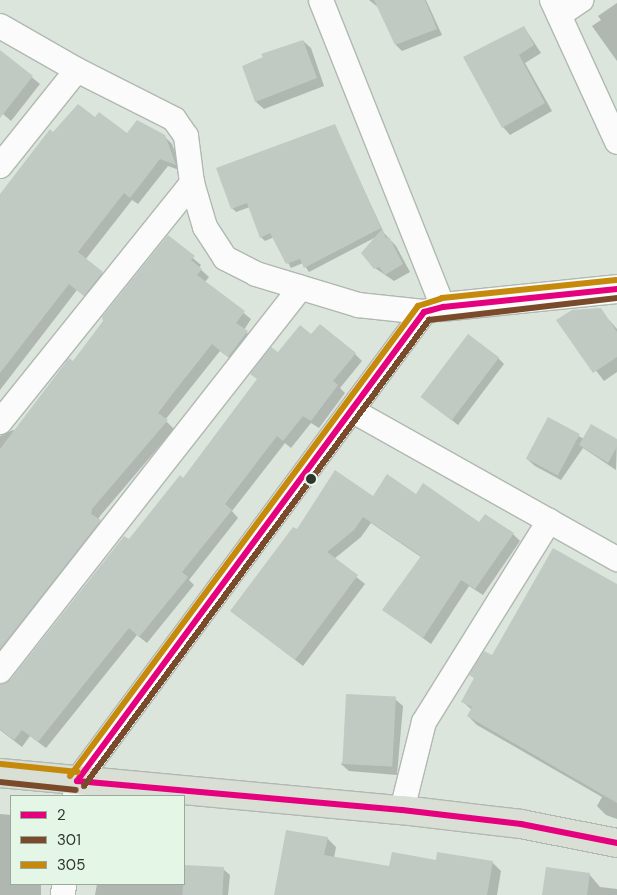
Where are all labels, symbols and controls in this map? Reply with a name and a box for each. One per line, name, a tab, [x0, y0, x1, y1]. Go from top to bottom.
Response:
unlabelled marker	[306, 474, 316, 484]
legend	[10, 795, 185, 885]
text: 2	[57, 805, 66, 825]
text: 301	[57, 830, 81, 850]
text: 305	[57, 855, 85, 875]

